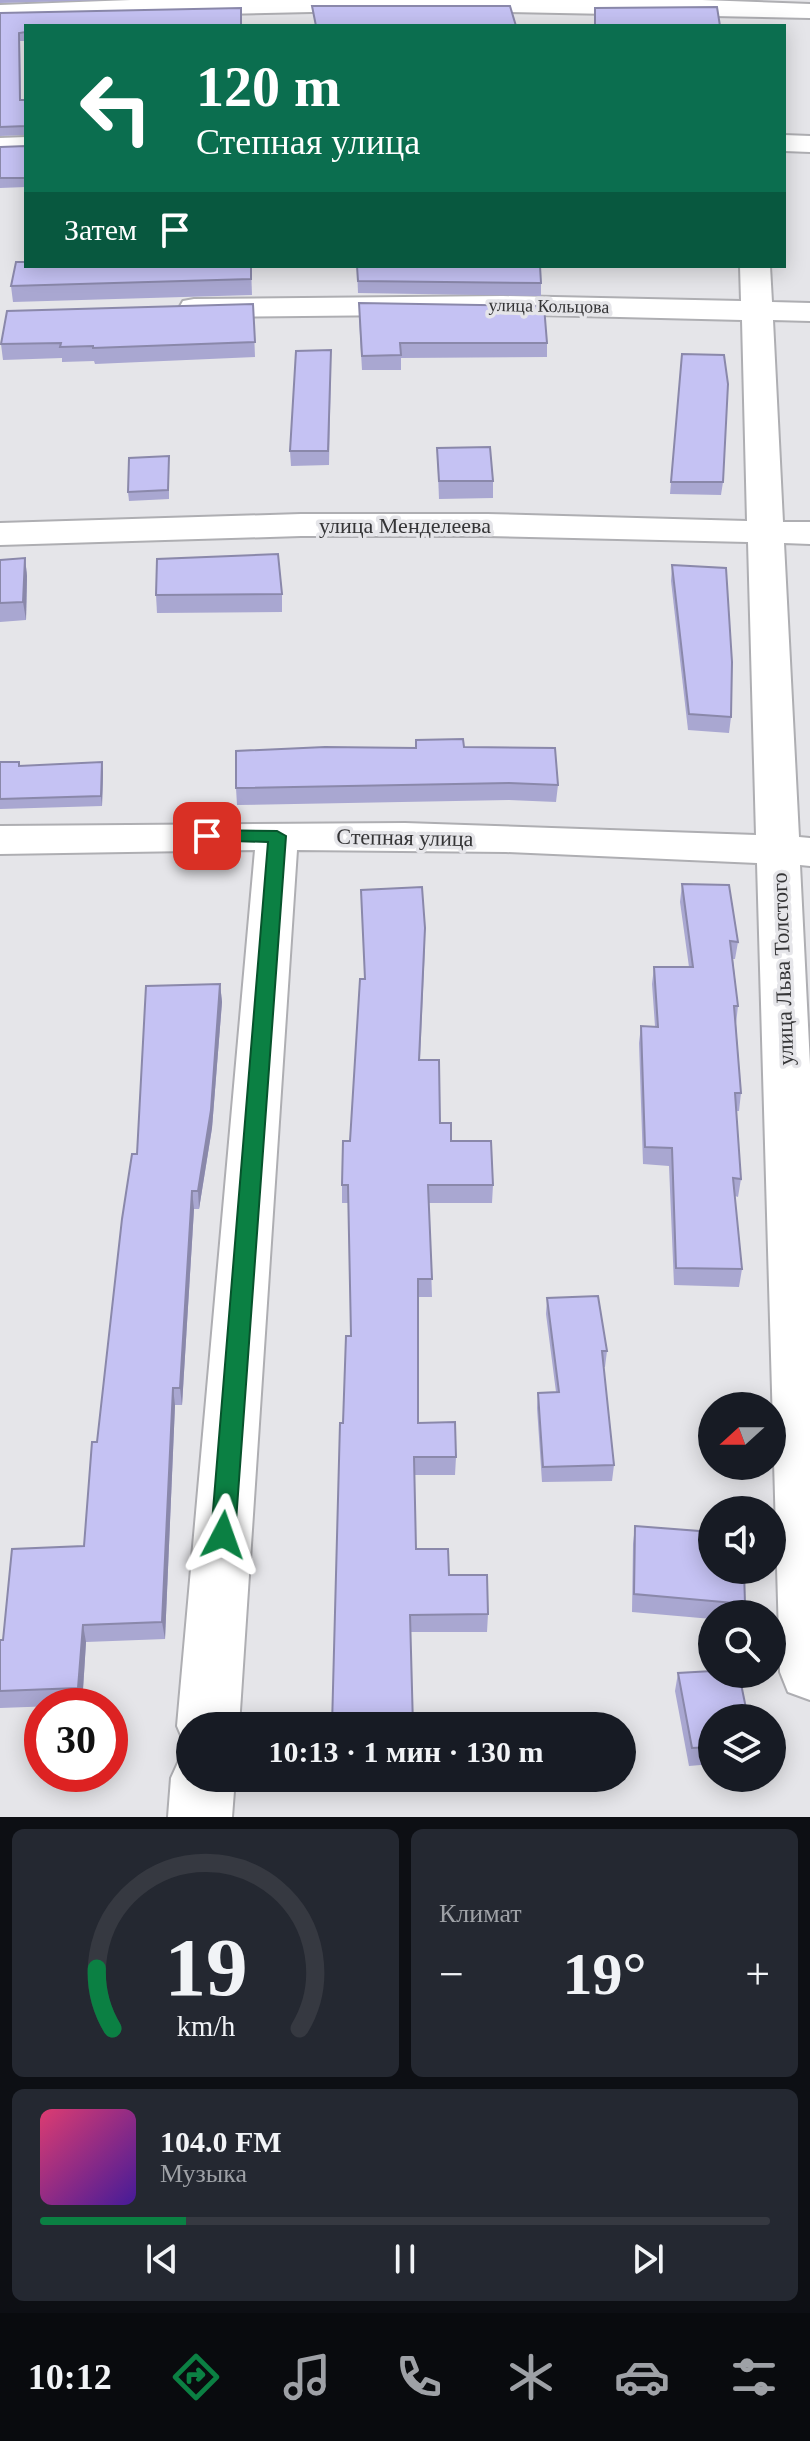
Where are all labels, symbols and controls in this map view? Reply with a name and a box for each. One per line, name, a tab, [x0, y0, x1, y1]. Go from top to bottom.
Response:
icon: left	[64, 56, 168, 160]
text: 120 m	[196, 56, 341, 118]
text: Степная улица	[196, 122, 420, 162]
icon: arrive	[153, 208, 197, 252]
text: Затем	[64, 213, 137, 246]
street label: улица Кольцова	[488, 295, 610, 317]
street label: улица Менделеева	[319, 513, 491, 538]
pin	[173, 802, 241, 870]
icon: arrive	[185, 814, 229, 858]
street label: Степная улица	[336, 824, 474, 851]
street label: улица Льва Толстого	[767, 872, 798, 1066]
north arrow	[698, 1392, 786, 1480]
map controls	[698, 1392, 786, 1792]
position arrow	[181, 1493, 265, 1577]
button: sound	[698, 1496, 786, 1584]
button: search	[698, 1600, 786, 1688]
speed limit sign: 30	[24, 1688, 128, 1792]
button: layers	[698, 1704, 786, 1792]
text: 10:13 · 1 мин · 130 m	[269, 1735, 544, 1768]
text: Климат	[439, 1899, 522, 1928]
text: 19	[164, 1921, 247, 2013]
text: 19°	[563, 1941, 647, 2007]
text: −	[439, 1950, 464, 1999]
text: +	[745, 1950, 770, 1999]
text: km/h	[176, 2011, 235, 2042]
text: 104.0 FM	[160, 2125, 282, 2158]
text: Музыка	[160, 2159, 247, 2188]
icon: previous	[140, 2237, 184, 2281]
icon: pause	[383, 2237, 427, 2281]
icon: next	[626, 2237, 670, 2281]
icon: directions	[168, 2349, 224, 2405]
icon: music	[279, 2349, 335, 2405]
icon: phone	[391, 2349, 447, 2405]
icon: climate	[503, 2349, 559, 2405]
icon: car	[614, 2349, 670, 2405]
icon: filters	[726, 2349, 782, 2405]
text: 10:12	[28, 2357, 112, 2397]

